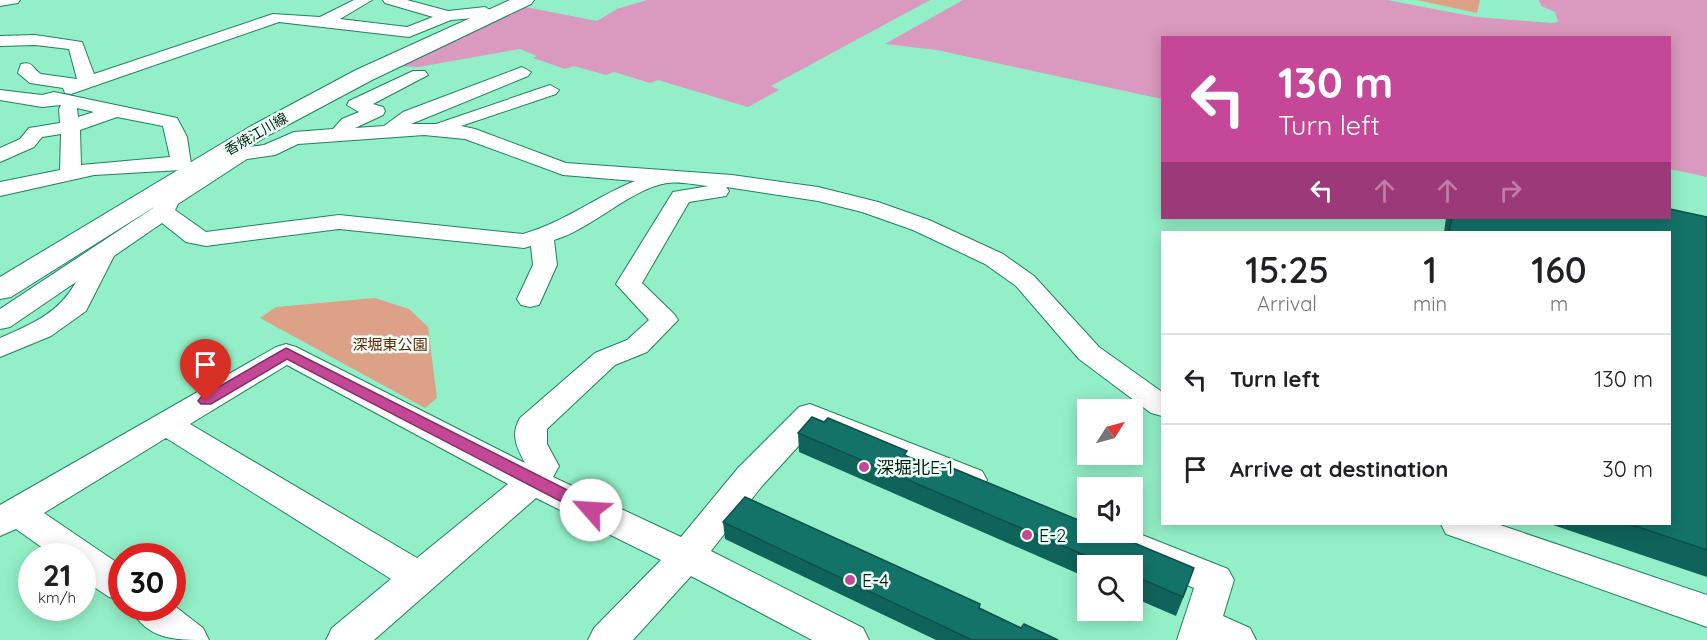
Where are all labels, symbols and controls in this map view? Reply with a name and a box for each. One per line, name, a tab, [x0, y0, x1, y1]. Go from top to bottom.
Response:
text: 130 m	[1278, 56, 1393, 109]
icon: left	[1179, 60, 1257, 138]
text: Turn left	[1278, 108, 1380, 142]
street label: 香焼江川線	[221, 109, 291, 159]
icon: left	[1305, 174, 1338, 207]
icon: ahead	[1368, 174, 1401, 207]
icon: ahead	[1431, 174, 1464, 207]
icon: right	[1494, 174, 1527, 207]
text: 15:25	[1245, 247, 1329, 292]
text: 1	[1423, 247, 1437, 292]
text: 160	[1531, 247, 1587, 292]
text: Arrival	[1257, 291, 1317, 316]
text: min	[1413, 291, 1447, 316]
text: m	[1550, 291, 1568, 316]
park label: 深堀東公園	[352, 335, 428, 354]
pin	[180, 339, 231, 401]
icon: arrive	[189, 348, 222, 381]
icon: left	[1179, 363, 1212, 396]
text: Turn left	[1230, 365, 1320, 393]
text: 130 m	[1594, 365, 1653, 393]
north arrow	[1077, 399, 1143, 465]
map controls	[1077, 399, 1143, 621]
icon: arrive	[1179, 453, 1212, 486]
text: Arrive at destination	[1230, 455, 1448, 483]
text: 30 m	[1602, 455, 1653, 483]
place label: 深堀北E-1	[876, 456, 953, 479]
marker: 深堀北E-1	[857, 460, 871, 474]
button: sound	[1077, 477, 1143, 543]
position arrow	[559, 478, 623, 542]
place label: E-2	[1039, 524, 1066, 547]
marker: E-2	[1020, 528, 1034, 542]
speed limit sign: 30	[108, 543, 186, 621]
button: search	[1077, 555, 1143, 621]
text: 21	[43, 556, 71, 594]
place label: E-4	[862, 569, 889, 592]
marker: E-4	[843, 573, 857, 587]
text: km/h	[38, 588, 76, 607]

